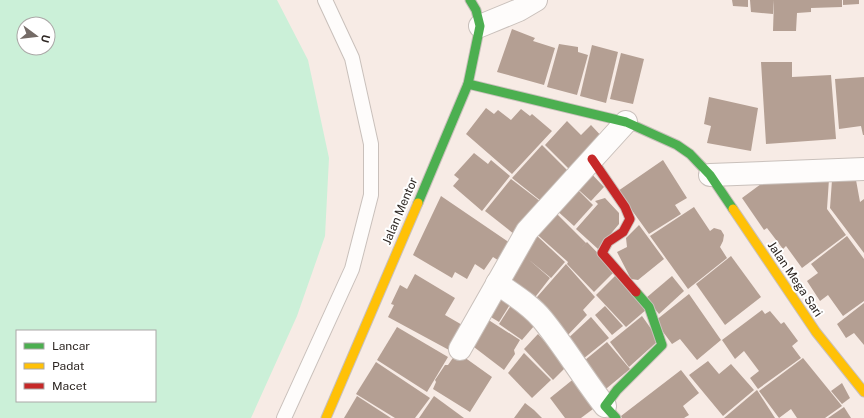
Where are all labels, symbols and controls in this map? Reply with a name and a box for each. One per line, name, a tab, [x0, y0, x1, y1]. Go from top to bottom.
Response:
north arrow	[16, 16, 56, 56]
text: U	[39, 33, 52, 44]
street label: Jalan Mentor	[380, 175, 421, 247]
street label: Jalan Mega Sari	[765, 239, 825, 319]
legend	[16, 330, 156, 402]
text: Lancar	[52, 339, 90, 353]
text: Padat	[52, 359, 85, 373]
text: Macet	[52, 379, 87, 393]

